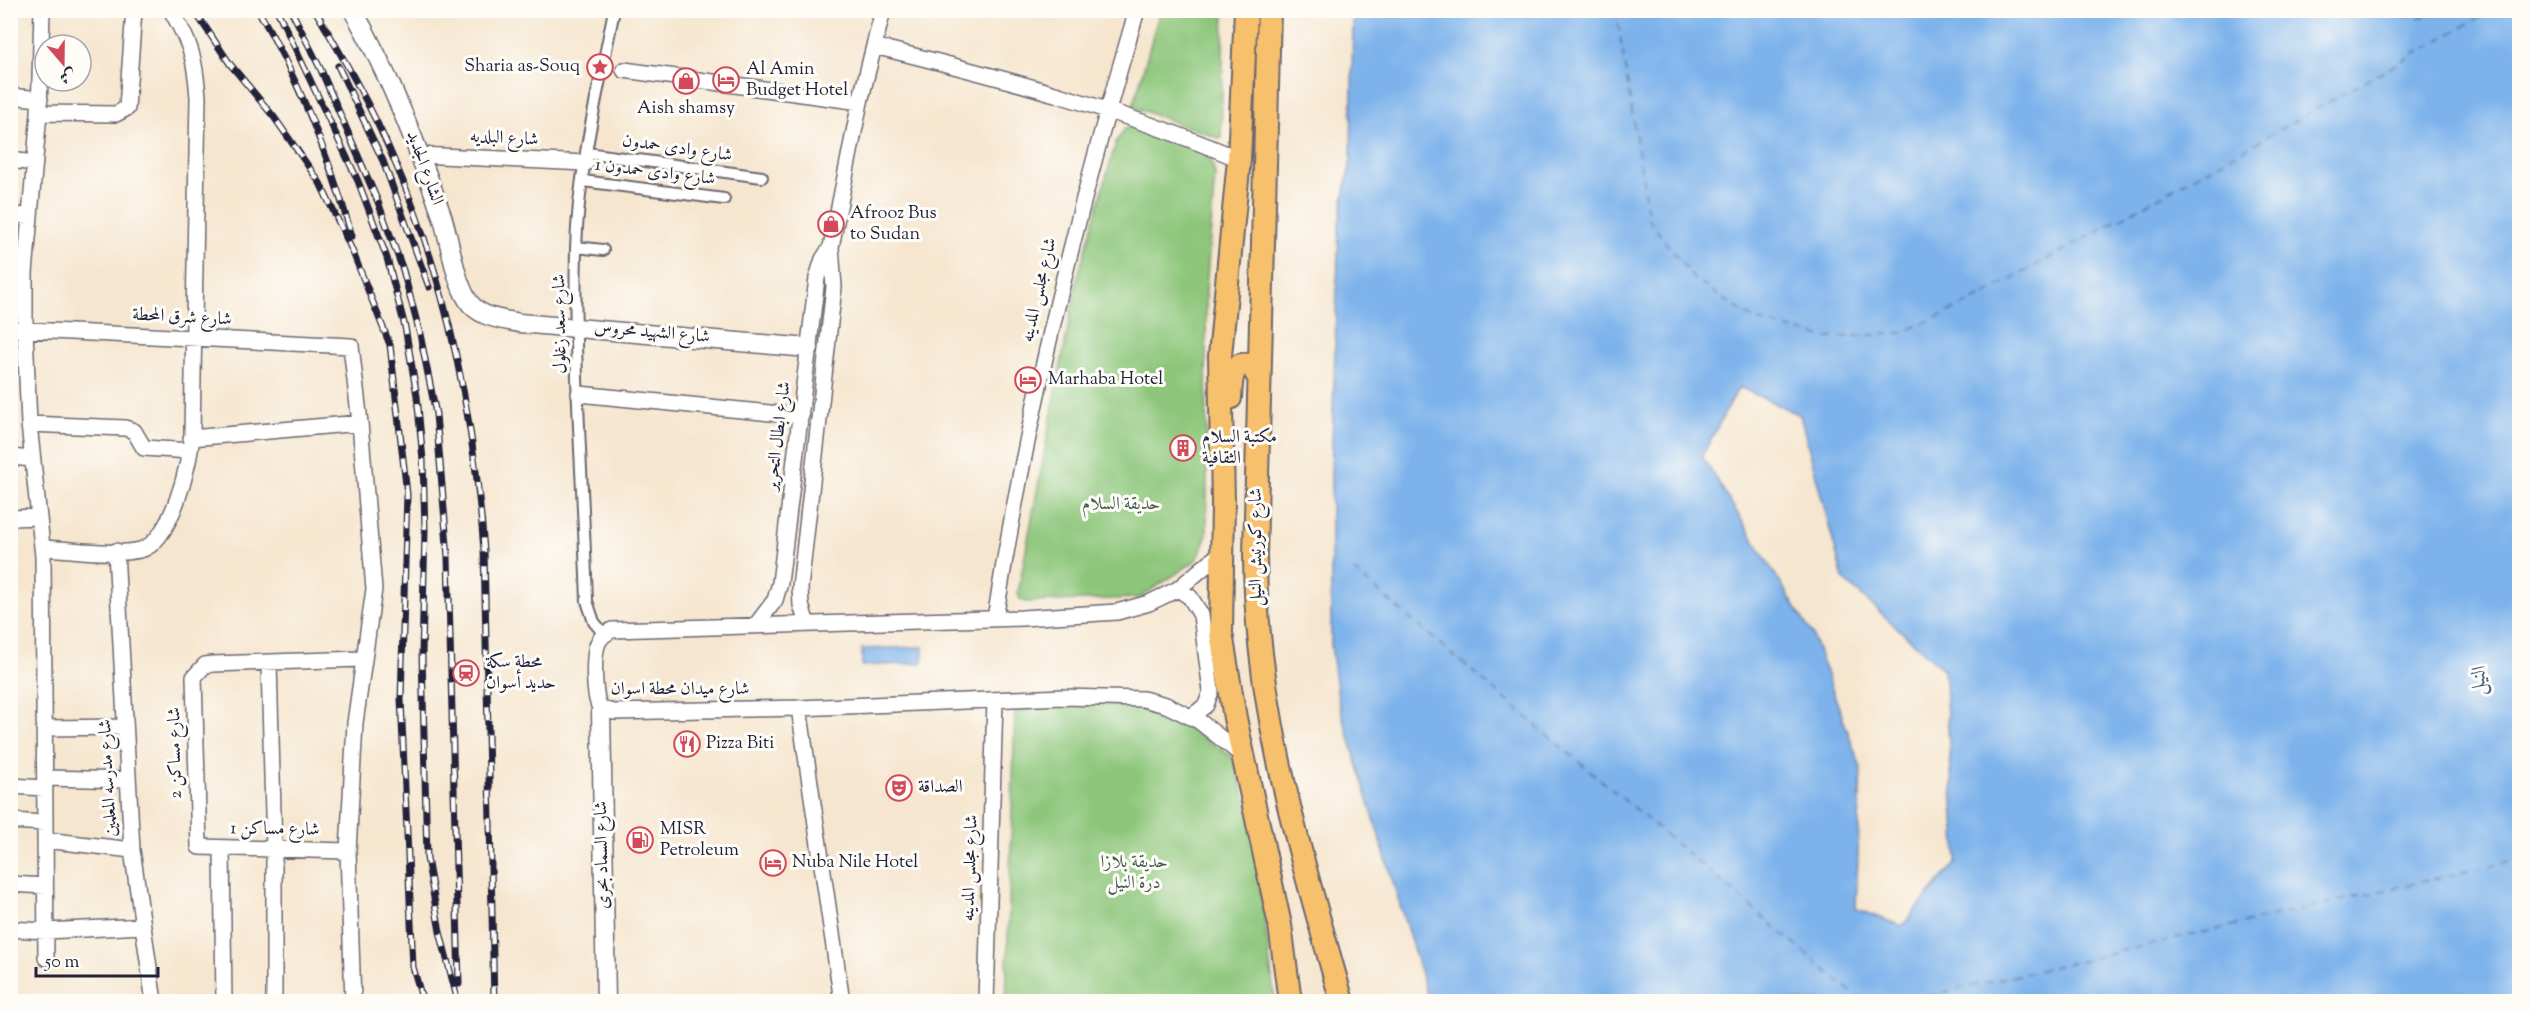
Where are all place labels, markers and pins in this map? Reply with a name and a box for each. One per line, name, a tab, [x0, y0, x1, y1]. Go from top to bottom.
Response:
place icon: Sharia as-Souq	[585, 52, 615, 82]
place label: Sharia as-Souq	[464, 54, 580, 80]
place label: Al Amin Budget Hotel	[746, 57, 848, 104]
hotel icon: Al Amin Budget Hotel	[711, 65, 741, 95]
shop icon: Aish shamsy	[671, 66, 701, 96]
place label: Aish shamsy	[637, 96, 735, 122]
place label: Afrooz Bus to Sudan	[850, 201, 937, 248]
shop icon: Afrooz Bus to Sudan	[816, 209, 846, 239]
hotel icon: Marhaba Hotel	[1013, 365, 1043, 395]
place label: Marhaba Hotel	[1048, 367, 1163, 393]
place label: مكتبة السلام الثقافية	[1202, 425, 1277, 472]
building icon: مكتبة السلام الثقافية	[1168, 433, 1198, 463]
place label: محطة سكة حديد أسوان	[485, 650, 556, 697]
station icon: محطة سكة حديد أسوان	[451, 658, 481, 688]
restaurant icon: Pizza Biti	[672, 729, 702, 759]
place label: Pizza Biti	[706, 731, 774, 757]
theatre icon: الصداقة	[884, 773, 914, 803]
place label: الصداقة	[918, 775, 963, 801]
place label: MISR Petroleum	[660, 817, 739, 864]
fuel station icon: MISR Petroleum	[625, 825, 655, 855]
hotel icon: Nuba Nile Hotel	[758, 848, 788, 878]
place label: Nuba Nile Hotel	[792, 850, 918, 876]

